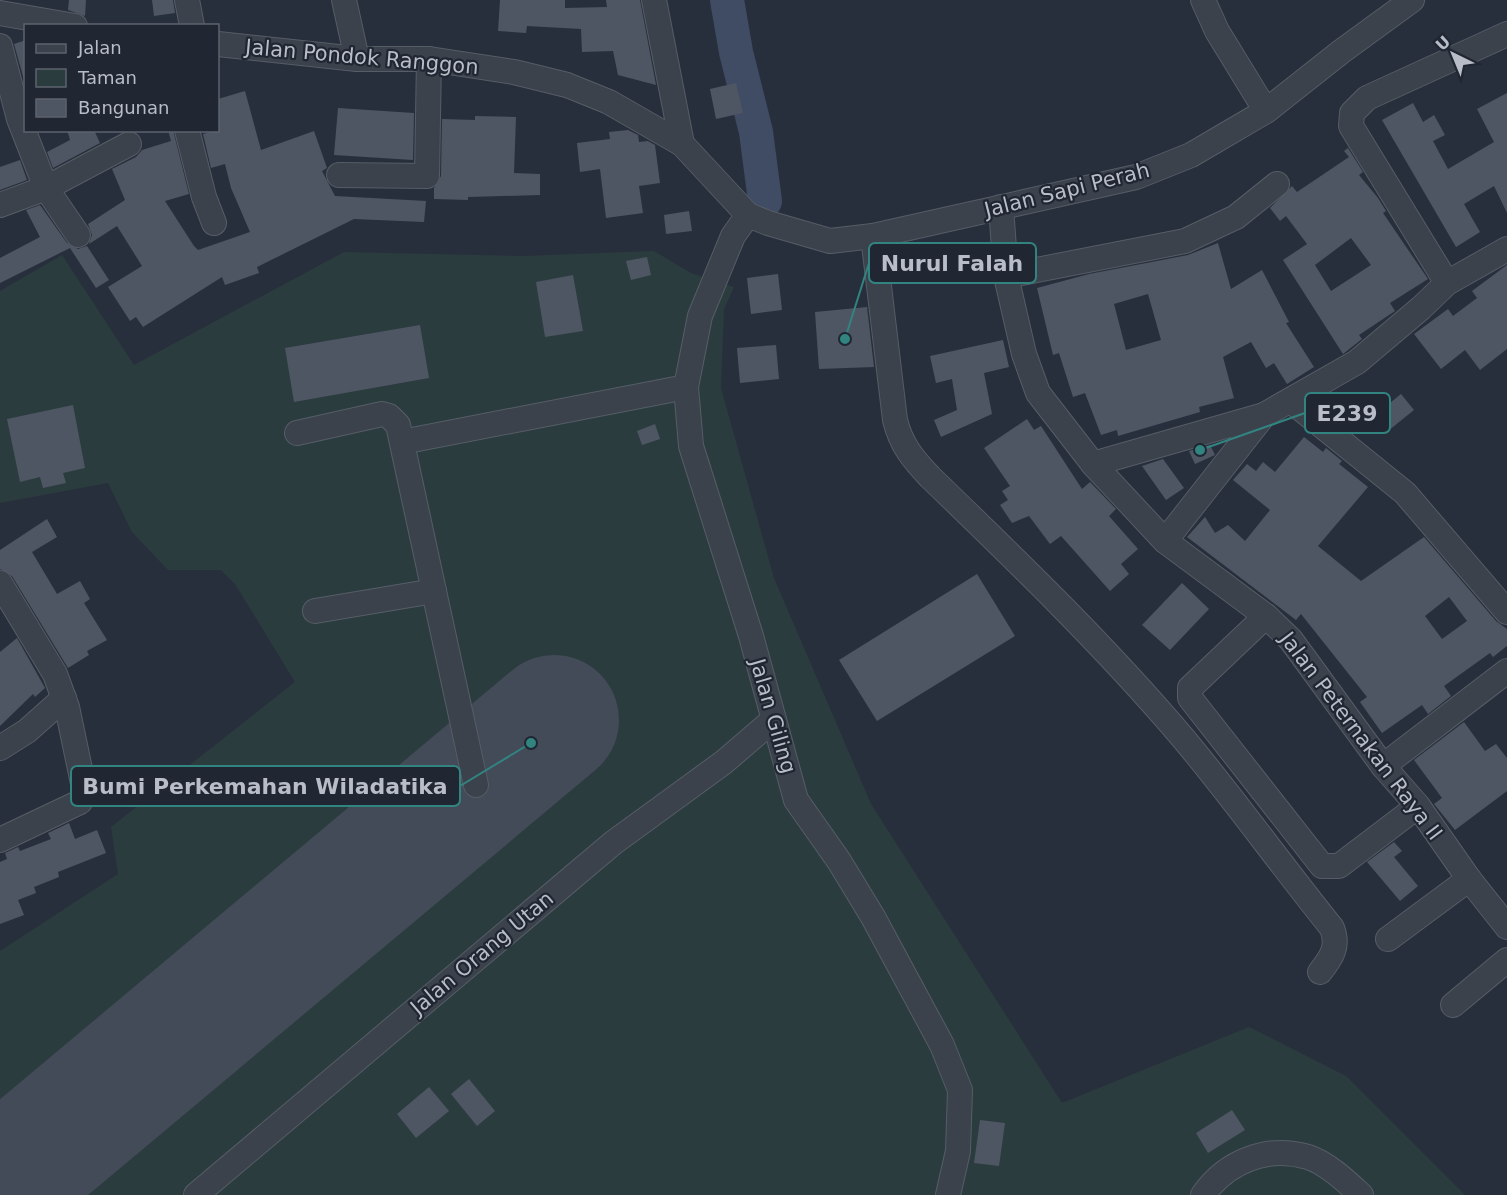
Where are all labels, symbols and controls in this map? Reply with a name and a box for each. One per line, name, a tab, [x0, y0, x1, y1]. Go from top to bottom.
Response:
legend	[24, 24, 219, 132]
north arrow	[1423, 24, 1483, 84]
text: U	[1432, 32, 1454, 55]
street label: Jalan Pondok Ranggon	[242, 35, 480, 79]
text: Jalan	[77, 37, 122, 58]
text: Taman	[77, 67, 137, 88]
text: Bangunan	[78, 97, 169, 118]
street label: Jalan Sapi Perah	[980, 158, 1152, 223]
callout: Nurul Falah	[869, 243, 1036, 283]
text: Nurul Falah	[881, 251, 1023, 276]
callout: E239	[1305, 393, 1390, 433]
text: E239	[1317, 401, 1377, 426]
street label: Jalan Peternakan Raya II	[1274, 626, 1447, 845]
street label: Jalan Giling	[745, 654, 801, 776]
callout: Bumi Perkemahan Wiladatika	[71, 766, 460, 806]
text: Bumi Perkemahan Wiladatika	[82, 774, 448, 799]
street label: Jalan Orang Utan	[404, 886, 558, 1021]

